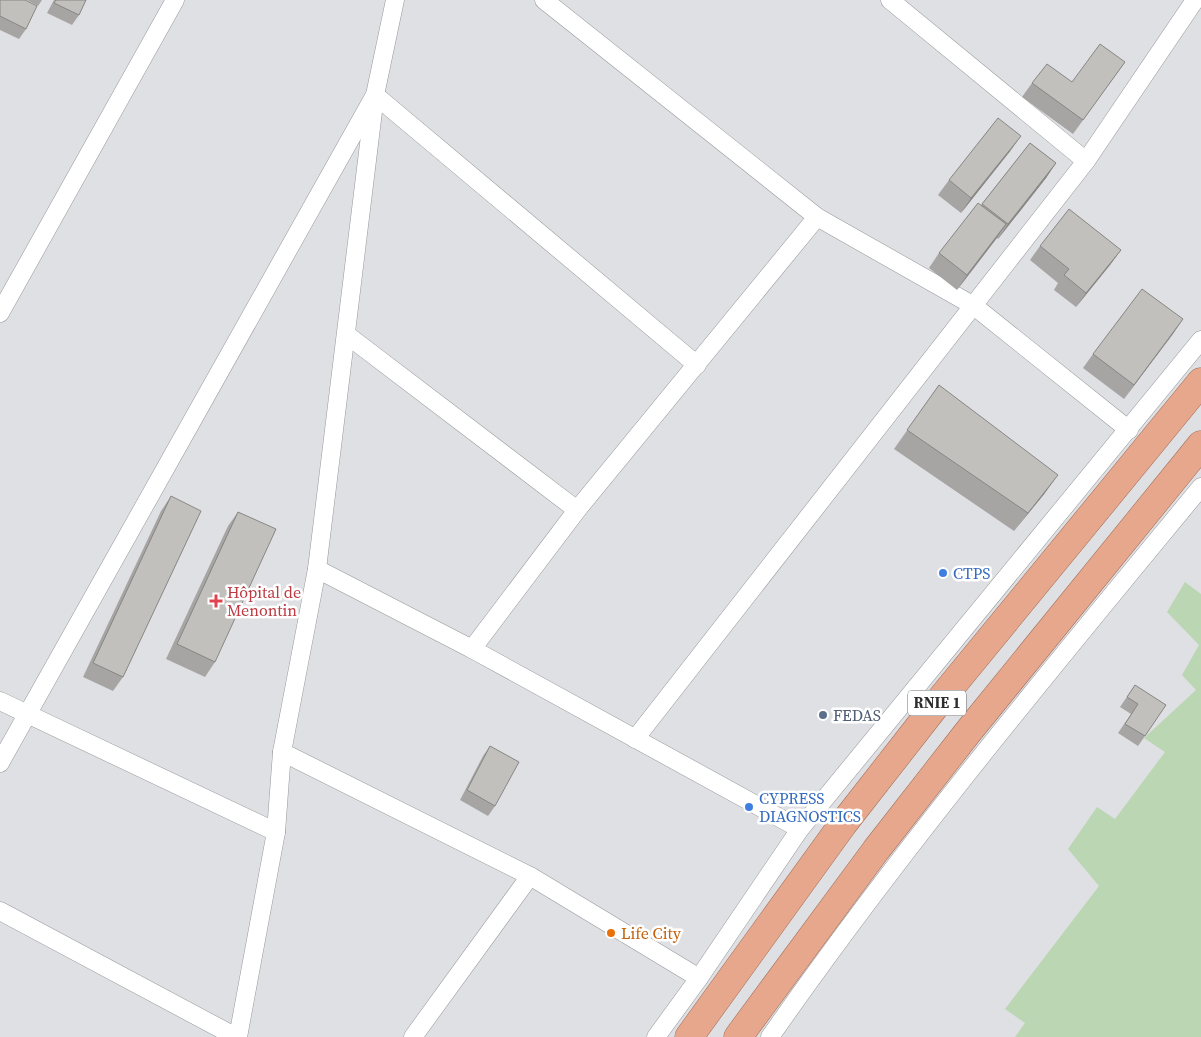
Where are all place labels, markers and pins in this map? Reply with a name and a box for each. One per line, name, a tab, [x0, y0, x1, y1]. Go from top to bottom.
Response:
place label: CTPS	[953, 562, 991, 584]
marker: CTPS	[937, 567, 949, 579]
place label: Hôpital de Menontin	[227, 581, 301, 621]
marker: Hôpital de Menontin	[209, 594, 223, 608]
place label: FEDAS	[833, 704, 881, 726]
marker: FEDAS	[817, 709, 829, 721]
place label: CYPRESS DIAGNOSTICS	[759, 787, 861, 827]
marker: CYPRESS DIAGNOSTICS	[743, 801, 755, 813]
place label: Life City	[621, 922, 682, 944]
marker: Life City	[605, 927, 617, 939]

